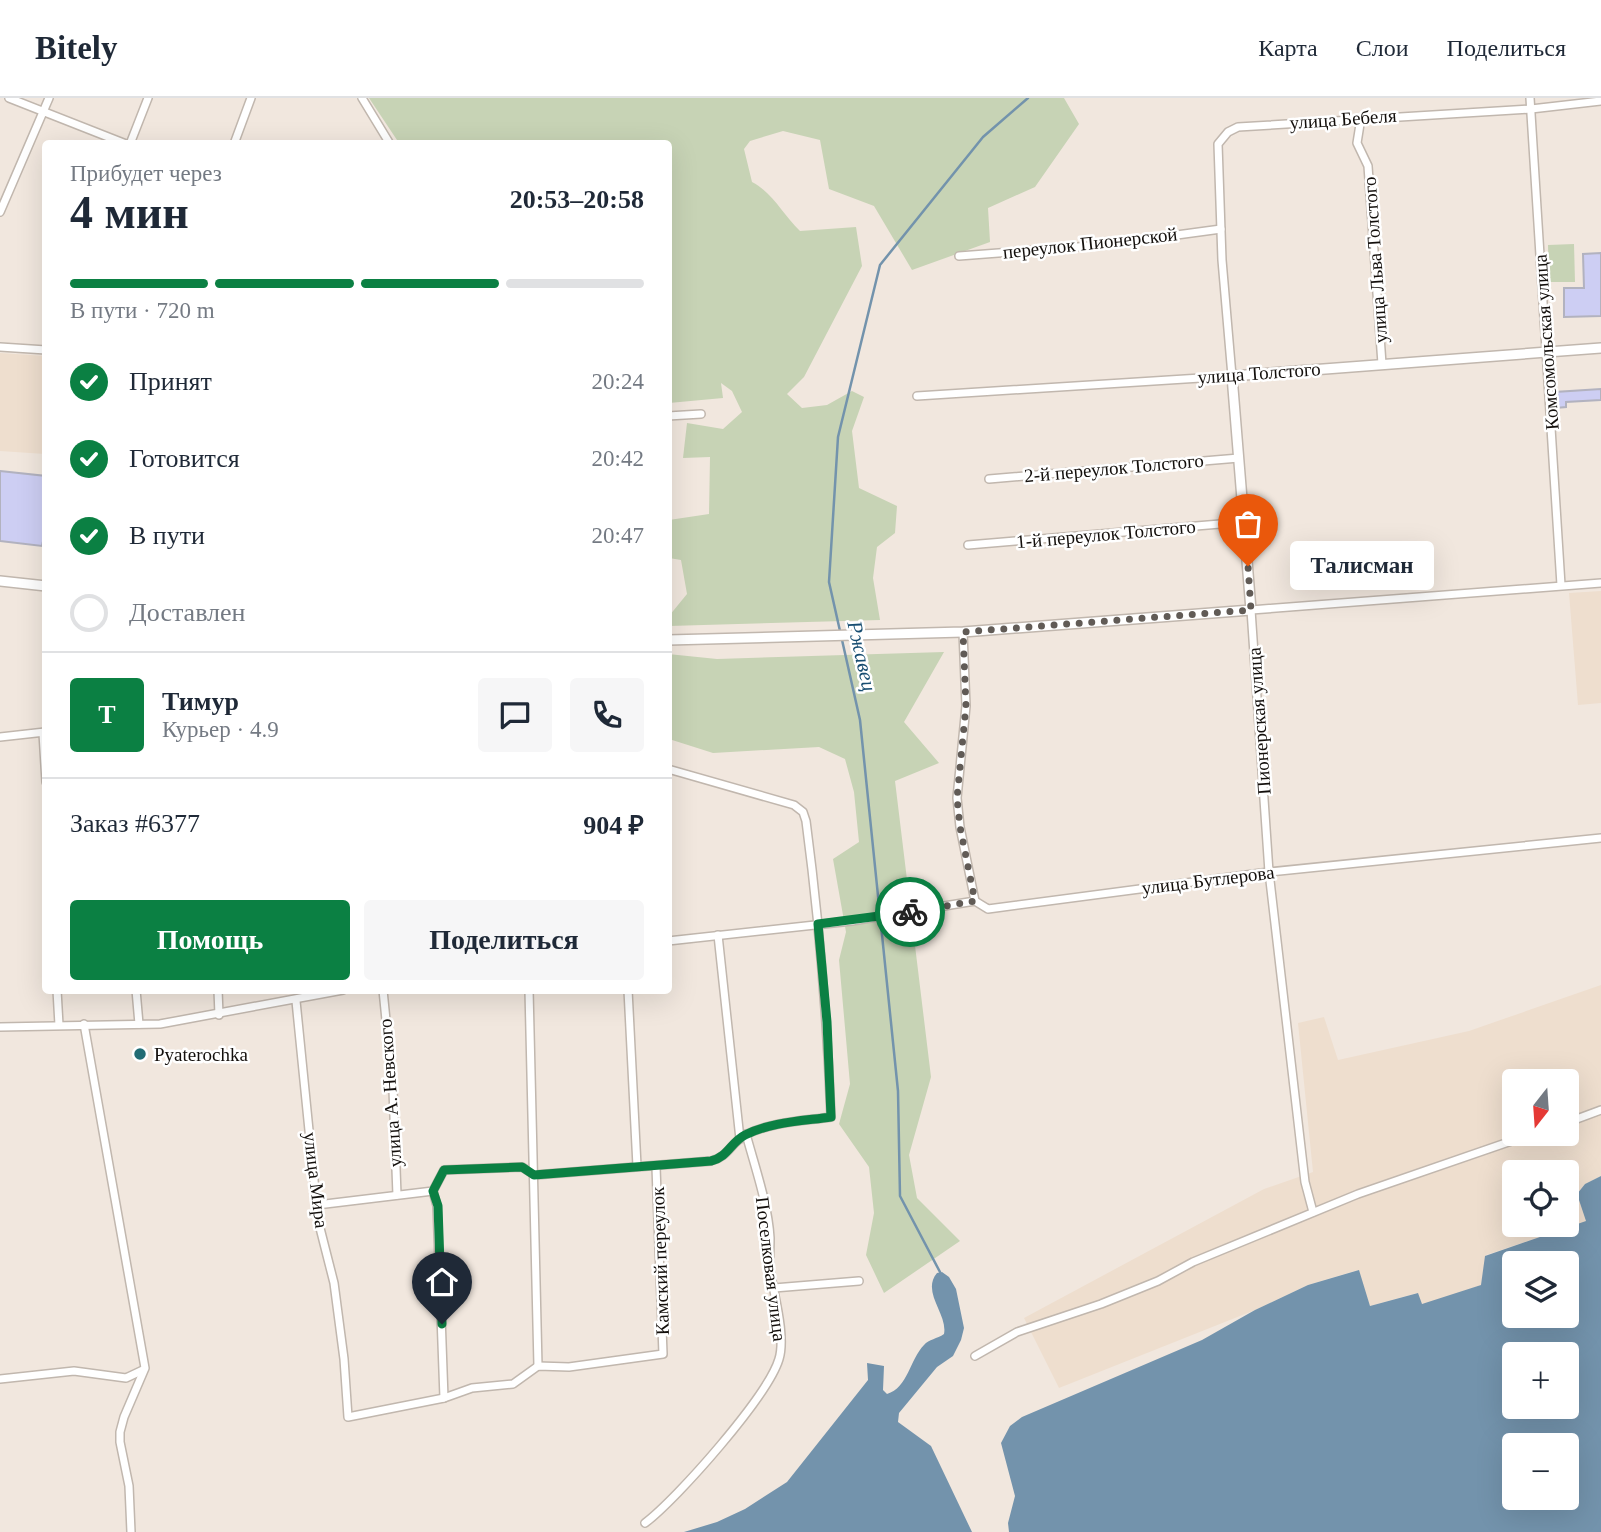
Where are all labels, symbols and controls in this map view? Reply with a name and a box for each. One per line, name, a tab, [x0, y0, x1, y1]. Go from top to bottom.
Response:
text: Bitely	[35, 30, 117, 66]
text: Карта	[1258, 35, 1318, 61]
text: Слои	[1356, 35, 1409, 61]
text: Поделиться	[1447, 35, 1566, 61]
street label: улица Бебеля	[1289, 105, 1397, 133]
text: Прибудет через	[70, 161, 222, 186]
street label: улица Льва Толстого	[1359, 176, 1391, 344]
text: 20:53–20:58	[510, 185, 644, 214]
text: 4 мин	[70, 187, 189, 238]
street label: переулок Пионерской	[1002, 223, 1178, 263]
street label: Комсомольская улица	[1529, 253, 1563, 431]
text: В пути · 720 m	[70, 298, 215, 323]
street label: улица Толстого	[1197, 358, 1321, 388]
icon: check	[70, 363, 108, 401]
text: Принят	[129, 367, 212, 396]
text: 20:24	[592, 369, 644, 394]
icon: check	[70, 440, 108, 478]
text: Готовится	[129, 444, 240, 473]
text: 20:42	[592, 446, 644, 471]
street label: 2-й переулок Толстого	[1023, 450, 1205, 486]
pin	[1218, 494, 1278, 566]
icon: bag	[1229, 505, 1267, 543]
street label: 1-й переулок Толстого	[1015, 516, 1197, 552]
icon: check	[70, 517, 108, 555]
text: В пути	[129, 521, 205, 550]
text: 20:47	[592, 523, 644, 548]
callout: Талисман	[1290, 542, 1434, 590]
text: Талисман	[1310, 553, 1414, 578]
text: Доставлен	[129, 598, 246, 627]
water label: Ржавец	[842, 617, 882, 694]
street label: Пионерская улица	[1243, 646, 1275, 795]
button: chat	[478, 678, 552, 752]
button: phone	[570, 678, 644, 752]
text: Тимур	[162, 687, 239, 716]
text: Т	[98, 700, 116, 729]
text: Курьер · 4.9	[162, 717, 279, 742]
text: Заказ #6377	[70, 809, 200, 838]
text: 904 ₽	[583, 811, 644, 840]
street label: улица Бутлерова	[1140, 861, 1276, 899]
courier	[875, 877, 945, 947]
icon: bike	[891, 893, 929, 931]
button: Помощь	[70, 900, 350, 980]
button: Поделиться	[364, 900, 644, 980]
street label: улица А. Невского	[374, 1018, 406, 1168]
place label: Pyaterochka	[154, 1044, 248, 1065]
marker: Pyaterochka	[132, 1046, 148, 1062]
north arrow	[1502, 1069, 1578, 1146]
map controls	[1502, 1069, 1579, 1510]
street label: улица Мира	[300, 1131, 332, 1230]
button: locate	[1502, 1160, 1579, 1237]
street label: Камский переулок	[647, 1186, 673, 1336]
street label: Поселковая улица	[752, 1195, 790, 1343]
button: layers	[1502, 1251, 1579, 1328]
pin	[412, 1252, 472, 1324]
icon: home	[423, 1263, 461, 1301]
button: +	[1502, 1342, 1579, 1419]
button: −	[1502, 1433, 1579, 1510]

